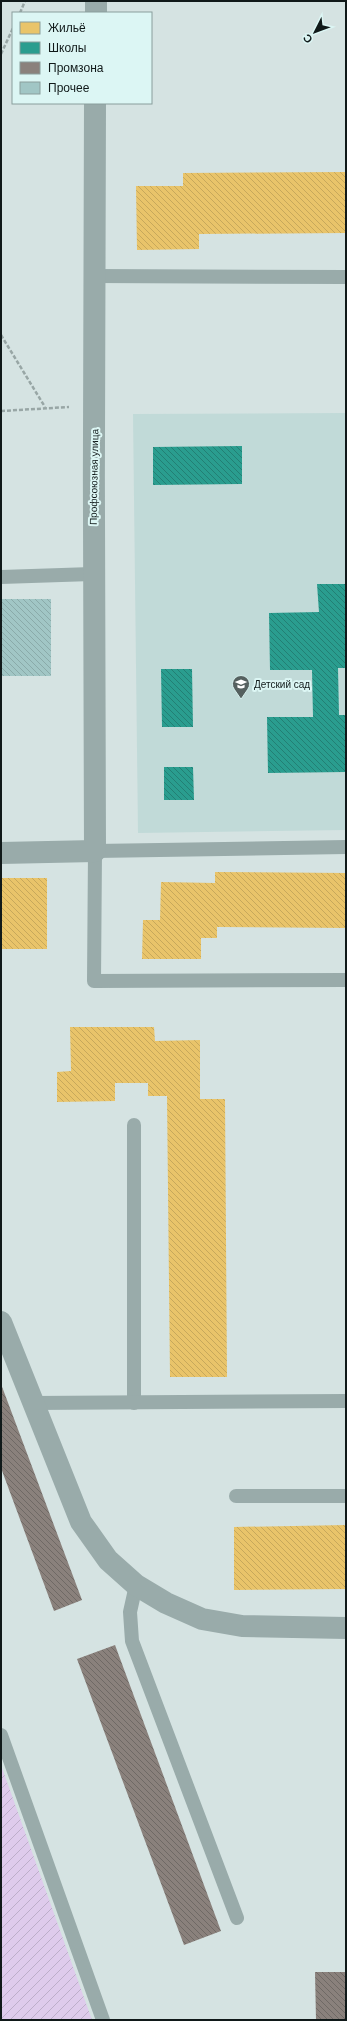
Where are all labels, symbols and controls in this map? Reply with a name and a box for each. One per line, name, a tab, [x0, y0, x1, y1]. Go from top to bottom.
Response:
legend	[12, 12, 152, 104]
north arrow	[295, 12, 335, 52]
text: Жильё	[48, 21, 86, 35]
text: С	[300, 32, 315, 46]
text: Школы	[48, 41, 86, 55]
text: Промзона	[48, 61, 104, 75]
text: Прочее	[48, 81, 90, 95]
street label: Профсоюзная улица	[88, 428, 100, 525]
school or university icon: Детский сад	[231, 674, 251, 699]
place label: Детский сад	[254, 679, 310, 690]

